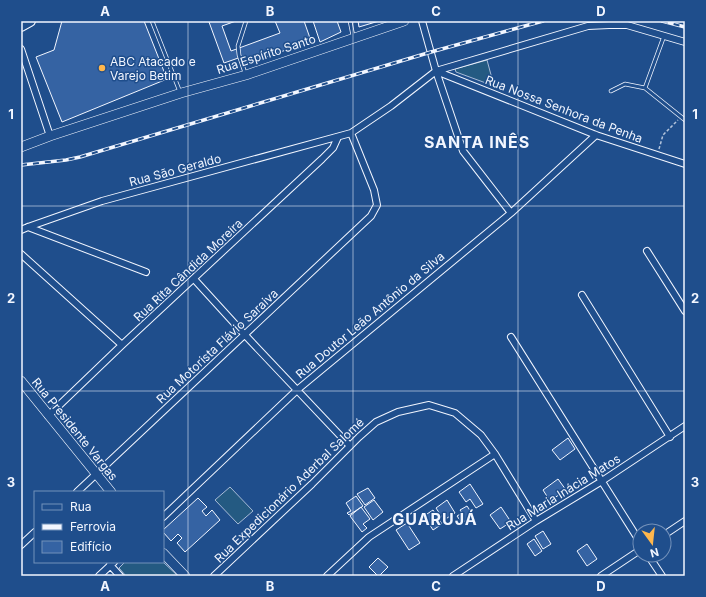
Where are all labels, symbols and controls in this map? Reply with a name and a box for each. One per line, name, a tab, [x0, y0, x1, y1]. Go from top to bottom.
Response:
text: A	[100, 3, 110, 19]
text: B	[266, 3, 275, 19]
text: C	[431, 3, 441, 19]
text: D	[596, 3, 606, 19]
street label: Rua Espírito Santo	[215, 31, 317, 77]
place label: ABC Atacado e Varejo Betim	[110, 54, 196, 83]
marker: ABC Atacado e Varejo Betim	[97, 63, 107, 73]
street label: Rua Nossa Senhora da Penha	[483, 72, 645, 146]
text: 1	[8, 106, 14, 122]
text: 1	[692, 106, 698, 122]
district label: SANTA INÊS	[424, 132, 530, 152]
street label: Rua São Geraldo	[127, 151, 223, 189]
street label: Rua Rita Cândida Moreira	[130, 216, 246, 324]
street label: Rua Doutor Leão Antônio da Silva	[293, 248, 447, 382]
street label: Rua Motorista Flávio Saraiva	[153, 286, 281, 406]
text: 2	[7, 290, 15, 306]
text: 2	[691, 290, 699, 306]
street label: Rua Presidente Vargas	[29, 375, 121, 483]
street label: Rua Expedicionário Aderbal Salomé	[211, 414, 367, 566]
street label: Rua Maria Inácia Matos	[503, 451, 623, 533]
text: 3	[7, 474, 15, 490]
text: 3	[691, 474, 699, 490]
legend	[34, 491, 164, 563]
text: Rua	[70, 499, 92, 514]
district label: GUARUJÁ	[392, 509, 478, 529]
text: Ferrovia	[70, 519, 116, 534]
north arrow	[632, 523, 672, 563]
text: Edifício	[70, 539, 112, 554]
text: N	[649, 545, 660, 561]
text: A	[100, 578, 110, 594]
text: B	[266, 578, 275, 594]
text: C	[431, 578, 441, 594]
text: D	[596, 578, 606, 594]

